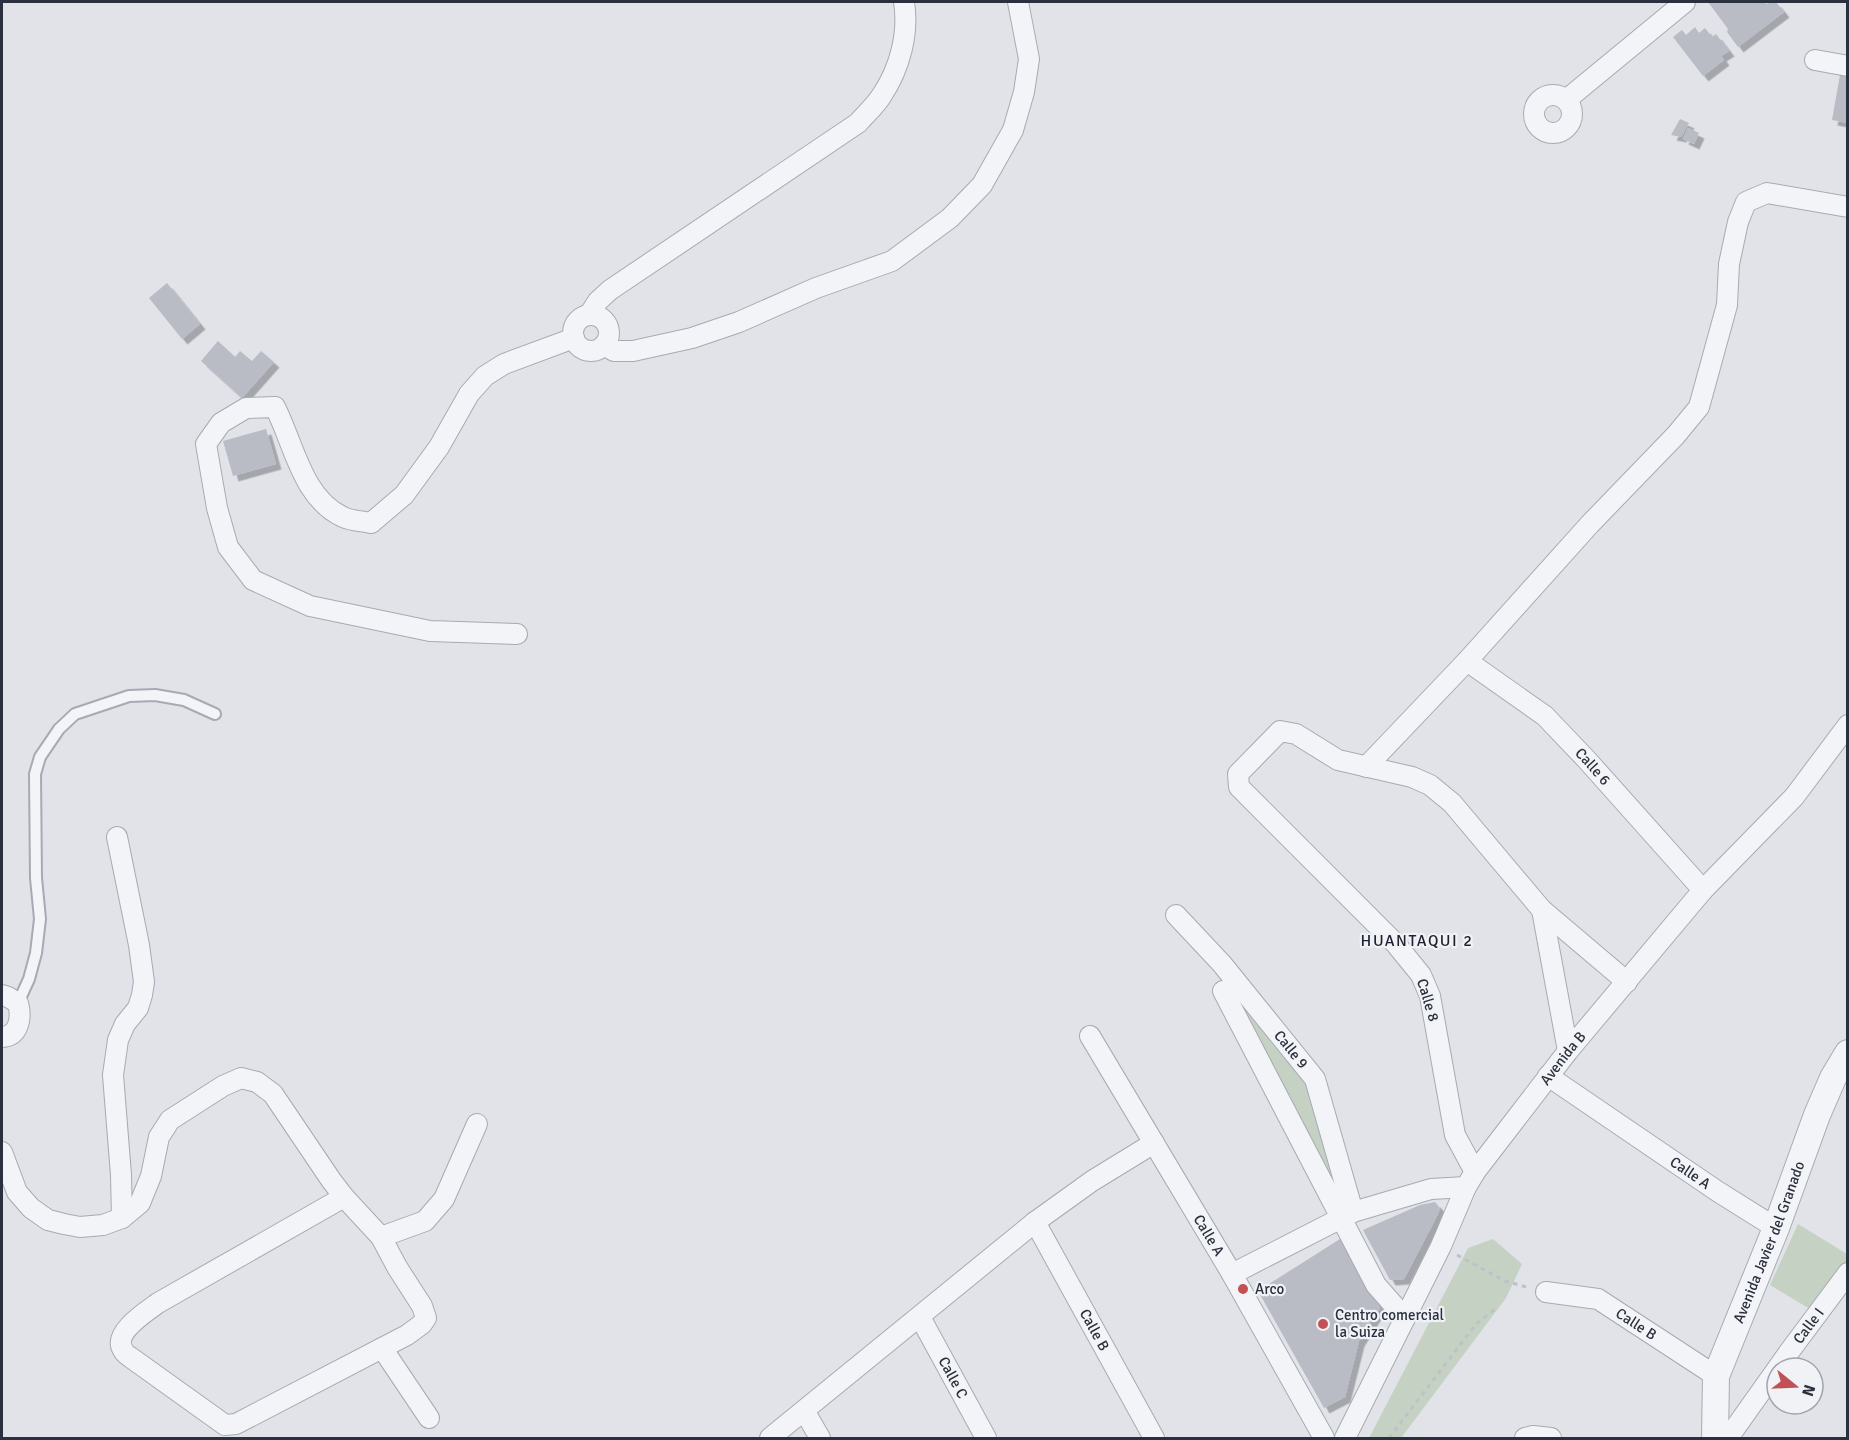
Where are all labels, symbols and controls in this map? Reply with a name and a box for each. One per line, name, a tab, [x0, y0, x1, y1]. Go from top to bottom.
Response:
street label: Calle 6	[1571, 744, 1614, 789]
district label: HUANTAQUI 2	[1361, 931, 1473, 951]
street label: Calle 8	[1413, 976, 1443, 1024]
street label: Calle 9	[1270, 1027, 1312, 1072]
street label: Avenida B	[1536, 1028, 1590, 1089]
street label: Calle A	[1666, 1153, 1714, 1193]
street label: Avenida Javier del Granado	[1729, 1158, 1809, 1326]
street label: Calle A	[1190, 1211, 1228, 1259]
place label: Arco	[1255, 1280, 1284, 1298]
marker: Arco	[1236, 1282, 1250, 1296]
street label: Calle B	[1612, 1304, 1660, 1344]
street label: Calle I	[1789, 1304, 1828, 1347]
street label: Calle B	[1076, 1306, 1113, 1354]
place label: Centro comercial la Suiza	[1335, 1306, 1444, 1341]
marker: Centro comercial la Suiza	[1316, 1317, 1330, 1331]
street label: Calle C	[934, 1354, 972, 1402]
north arrow	[1765, 1356, 1825, 1416]
text: N	[1797, 1382, 1820, 1399]

